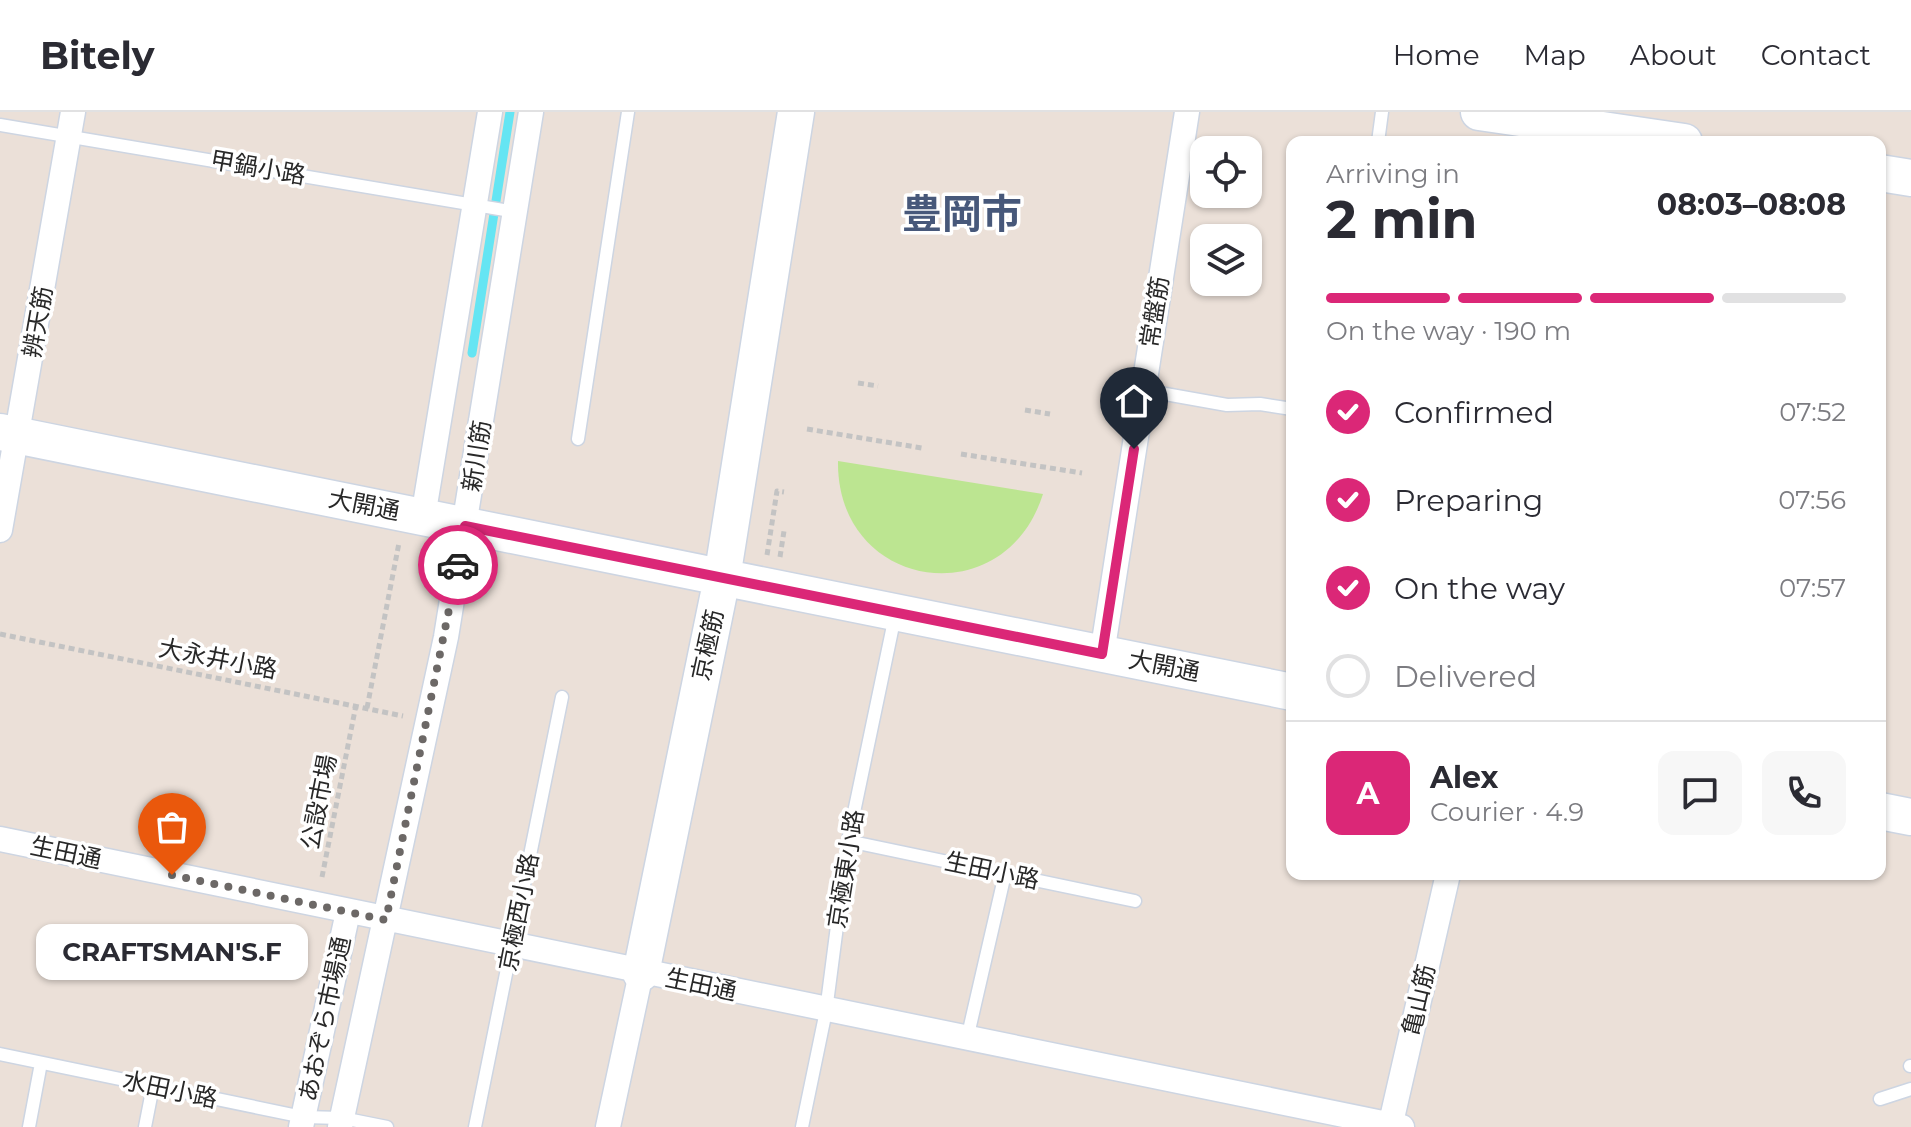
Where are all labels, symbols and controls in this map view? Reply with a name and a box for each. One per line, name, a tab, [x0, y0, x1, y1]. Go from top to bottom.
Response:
text: Bitely	[40, 32, 155, 79]
text: Home	[1393, 38, 1480, 72]
text: Map	[1524, 38, 1586, 72]
text: About	[1630, 38, 1717, 72]
text: Contact	[1761, 38, 1871, 72]
map controls	[1190, 136, 1262, 296]
button: locate	[1190, 136, 1262, 208]
street label: 甲鍋小路	[208, 145, 308, 190]
text: Arriving in	[1326, 158, 1460, 190]
text: 08:03–08:08	[1657, 186, 1846, 223]
text: 2 min	[1326, 188, 1478, 251]
district label: 豊岡市	[902, 189, 1022, 238]
button: layers	[1190, 224, 1262, 296]
street label: 常盤筋	[1135, 274, 1174, 350]
street label: 辨天筋	[17, 284, 58, 360]
text: On the way · 190 m	[1326, 315, 1571, 347]
pin	[1100, 367, 1168, 449]
icon: home	[1112, 379, 1156, 423]
icon: check	[1326, 390, 1370, 434]
text: Confirmed	[1394, 394, 1554, 431]
text: 07:52	[1779, 396, 1846, 428]
street label: 新川筋	[457, 418, 496, 494]
icon: check	[1326, 478, 1370, 522]
text: Preparing	[1394, 482, 1543, 519]
street label: 大開通	[326, 483, 402, 526]
text: 07:56	[1778, 484, 1846, 516]
courier	[418, 525, 498, 605]
icon: car	[436, 543, 480, 587]
icon: check	[1326, 566, 1370, 610]
text: On the way	[1394, 570, 1565, 607]
text: 07:57	[1779, 572, 1846, 604]
street label: 京極筋	[686, 607, 729, 683]
street label: 大永井小路	[156, 633, 280, 684]
street label: 大開通	[1126, 644, 1202, 687]
text: Delivered	[1394, 658, 1537, 695]
button: chat	[1658, 751, 1742, 835]
button: phone	[1762, 751, 1846, 835]
street label: 公設市場	[295, 752, 342, 852]
text: Alex	[1430, 759, 1498, 796]
text: A	[1357, 775, 1379, 812]
pin	[138, 793, 206, 875]
text: Courier · 4.9	[1430, 796, 1584, 828]
icon: bag	[150, 805, 194, 849]
street label: 京極東小路	[822, 807, 869, 930]
street label: 生田通	[28, 831, 104, 874]
street label: 生田小路	[942, 846, 1042, 895]
street label: 京極西小路	[493, 850, 544, 974]
callout: CRAFTSMAN'S.F	[36, 923, 308, 979]
street label: あおぞら市場通	[293, 934, 356, 1104]
text: CRAFTSMAN'S.F	[62, 936, 282, 968]
street label: 亀山筋	[1396, 962, 1441, 1038]
street label: 生田通	[663, 963, 739, 1006]
street label: 水田小路	[120, 1065, 220, 1114]

